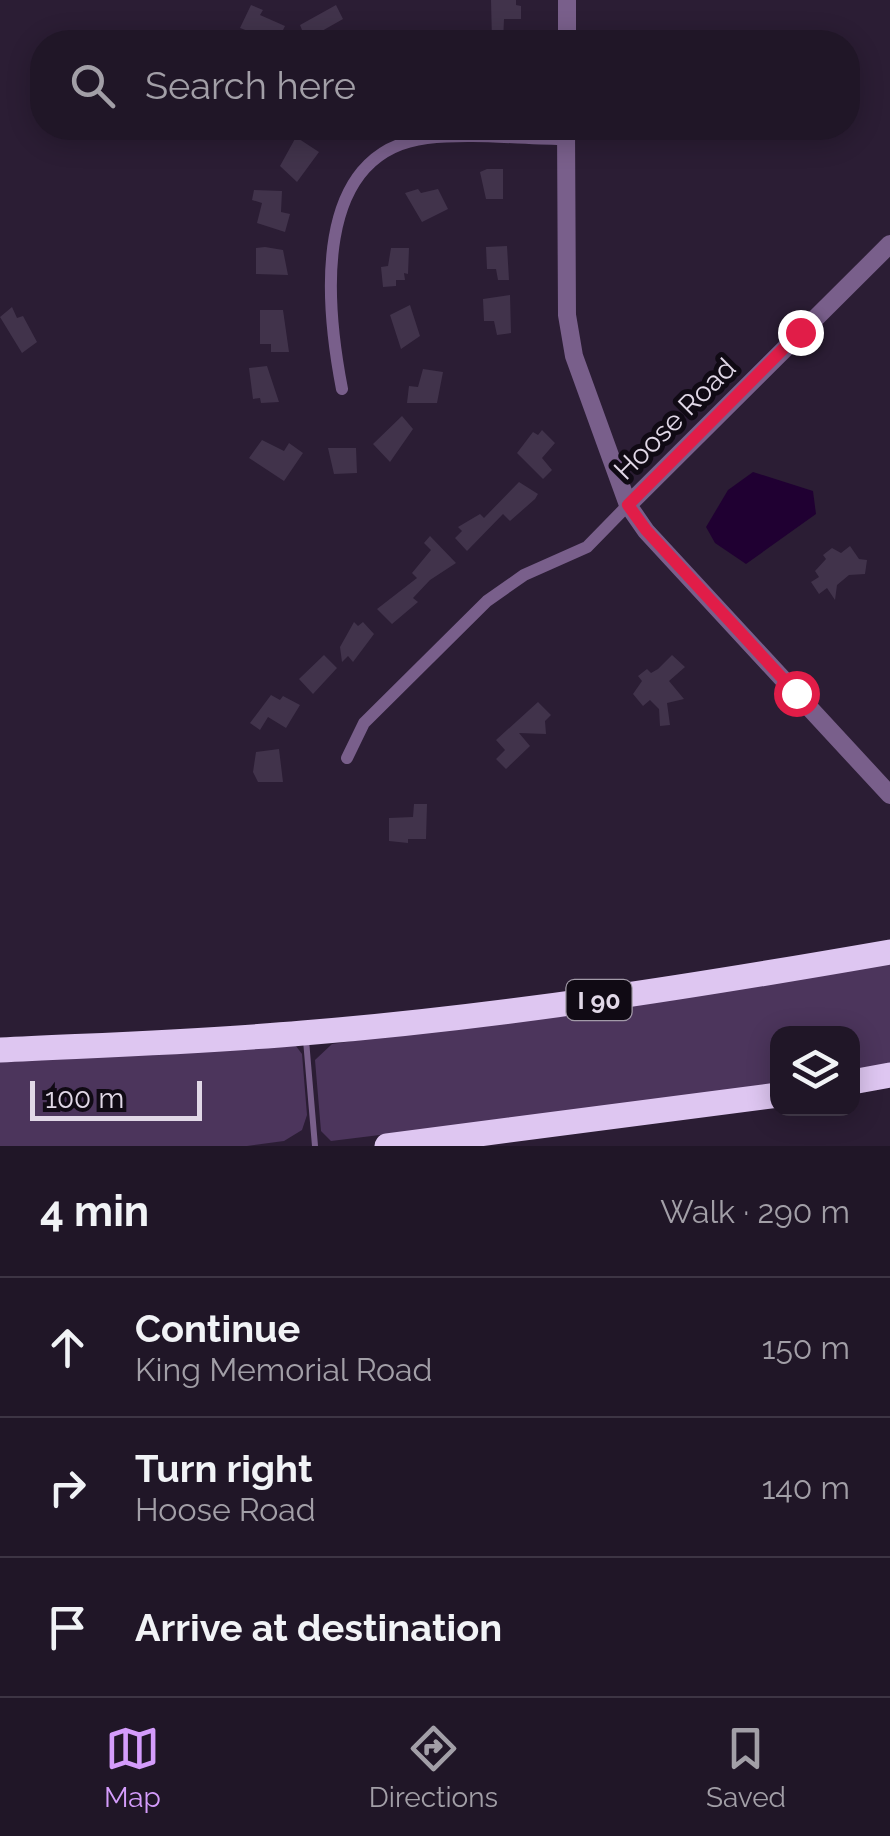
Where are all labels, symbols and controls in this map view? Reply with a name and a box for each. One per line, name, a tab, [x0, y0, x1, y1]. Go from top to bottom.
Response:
search box	[30, 30, 860, 140]
icon: search	[65, 58, 120, 113]
text: Search here	[145, 63, 356, 108]
route end	[778, 310, 824, 356]
street label: Hoose Road	[607, 351, 743, 487]
route start	[774, 671, 820, 717]
road number: I 90	[566, 980, 632, 1020]
map controls	[770, 1026, 860, 1116]
button: layers	[770, 1026, 860, 1116]
scale bar	[30, 1076, 202, 1120]
text: 100 m	[45, 1082, 124, 1115]
text: 4 min	[40, 1187, 149, 1236]
text: Walk · 290 m	[660, 1193, 850, 1230]
text: Continue	[135, 1306, 300, 1351]
icon: ahead	[40, 1320, 95, 1375]
text: 150 m	[762, 1329, 850, 1366]
text: King Memorial Road	[135, 1351, 432, 1388]
text: Turn right	[135, 1446, 312, 1491]
icon: right	[40, 1460, 95, 1515]
text: 140 m	[762, 1469, 850, 1506]
text: Hoose Road	[135, 1491, 316, 1528]
icon: arrive	[40, 1600, 95, 1655]
text: Arrive at destination	[135, 1605, 502, 1650]
tab: Map	[104, 1721, 161, 1814]
tab: Directions	[369, 1721, 498, 1814]
tab: Saved	[706, 1721, 786, 1814]

